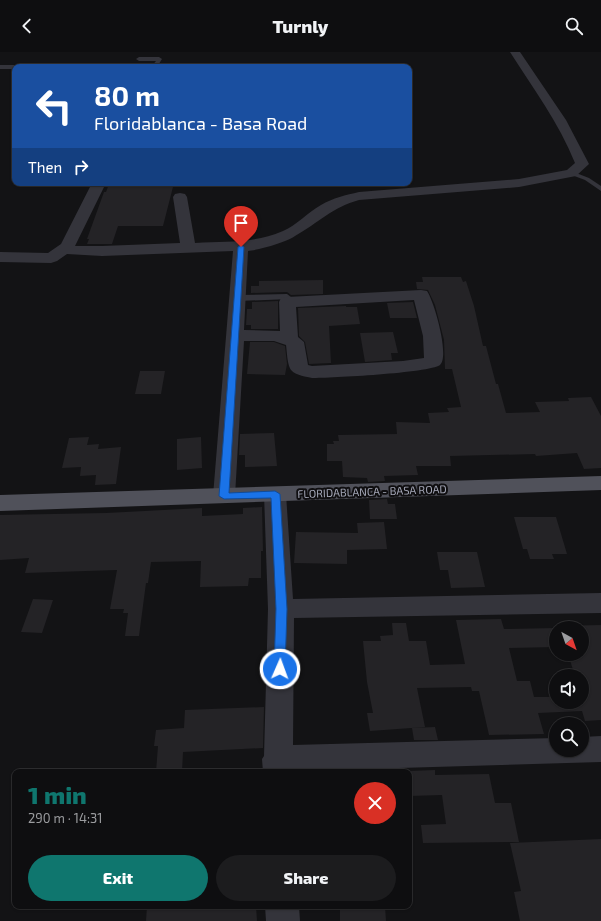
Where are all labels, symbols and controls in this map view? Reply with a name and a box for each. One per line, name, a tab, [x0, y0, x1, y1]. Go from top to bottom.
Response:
icon: back	[16, 15, 38, 37]
text: Turnly	[273, 15, 328, 37]
icon: search	[563, 15, 585, 37]
text: 80 m	[94, 78, 160, 112]
icon: left	[28, 80, 80, 132]
text: Floridablanca - Basa Road	[94, 112, 307, 134]
icon: right	[70, 156, 92, 178]
text: Then	[28, 158, 62, 176]
pin	[224, 206, 258, 247]
icon: arrive	[230, 212, 252, 234]
street label: FLORIDABLANCA - BASA ROAD	[297, 482, 447, 500]
north arrow	[549, 621, 589, 661]
map controls	[549, 621, 589, 757]
position arrow	[259, 648, 301, 690]
button: sound	[549, 669, 589, 709]
button: search	[549, 717, 589, 757]
text: 1 min	[28, 780, 87, 809]
button: close	[354, 782, 396, 824]
text: 290 m · 14:31	[28, 810, 102, 826]
button: Exit	[28, 855, 208, 901]
button: Share	[216, 855, 396, 901]

